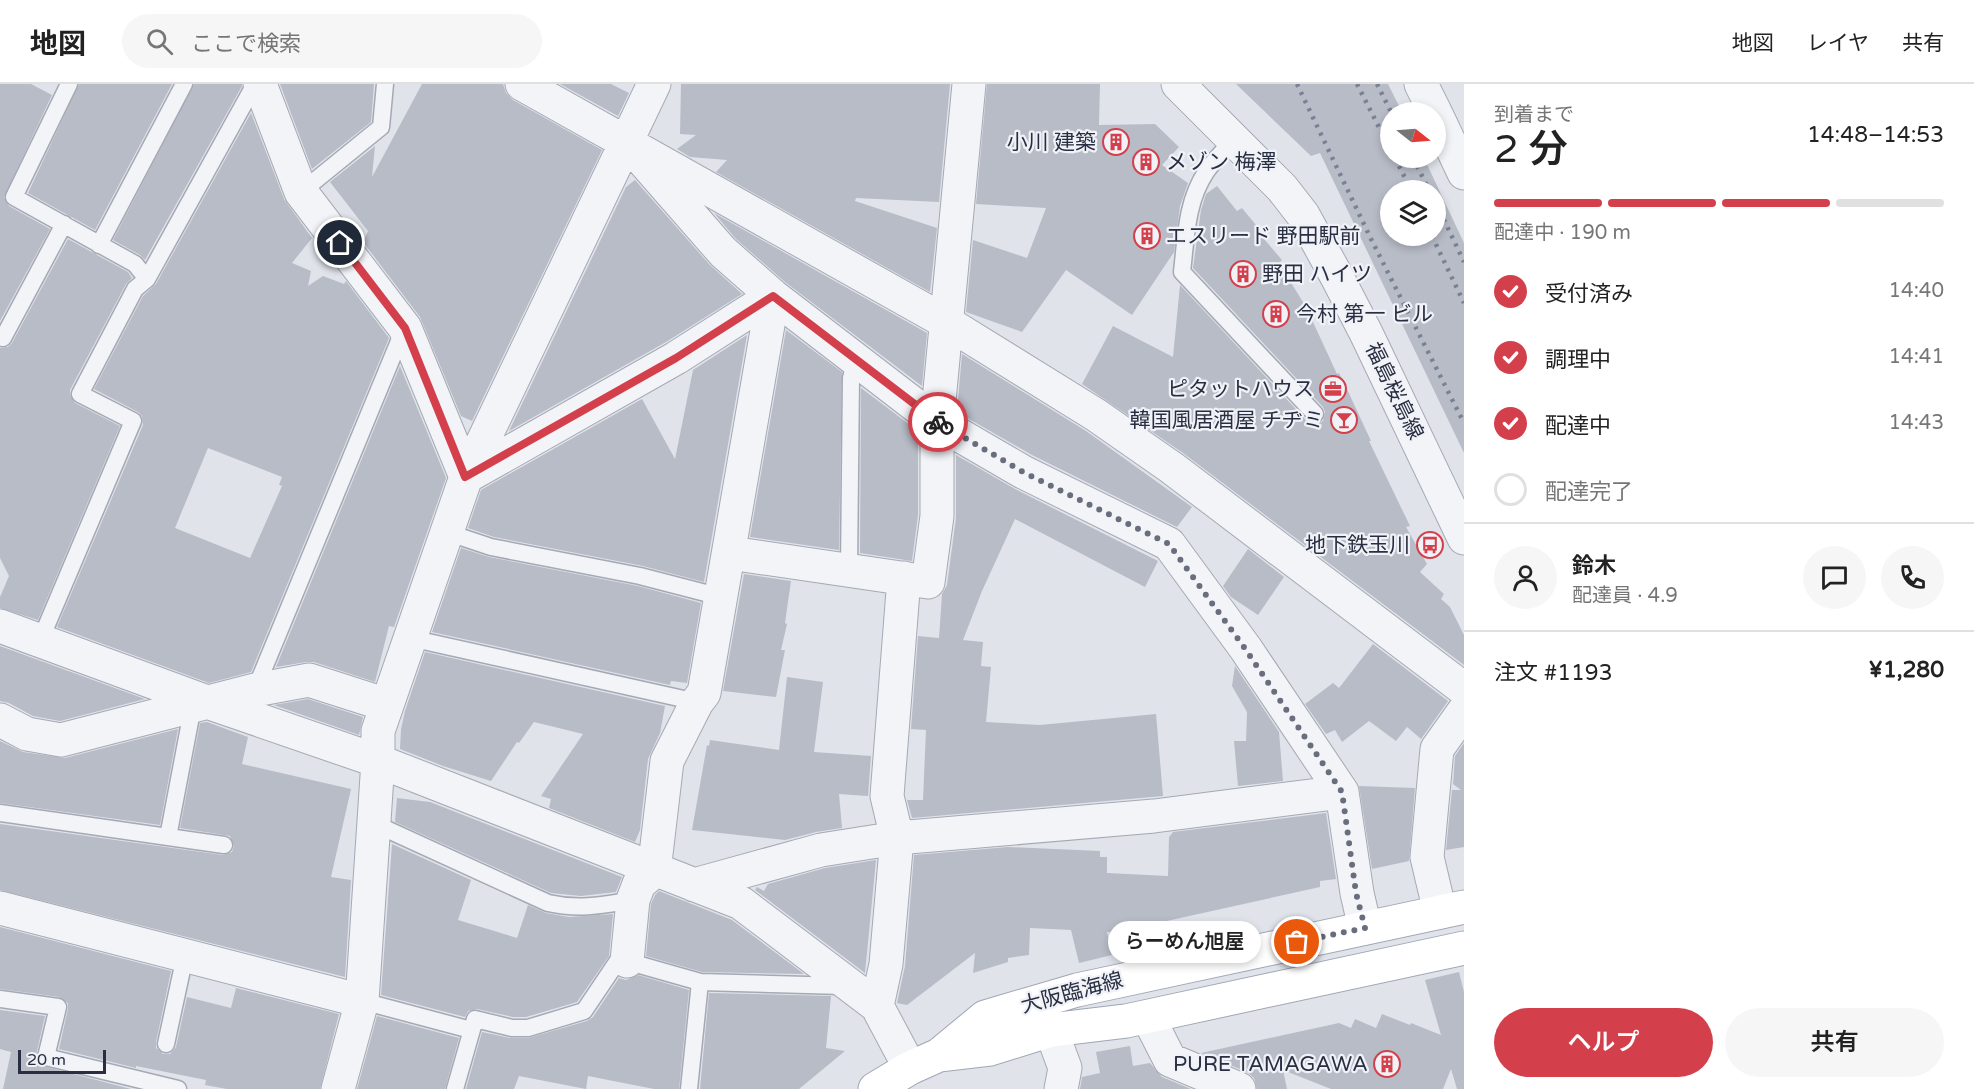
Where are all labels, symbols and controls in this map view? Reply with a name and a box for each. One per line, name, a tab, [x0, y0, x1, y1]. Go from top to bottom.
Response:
search box	[122, 14, 542, 68]
icon: search	[143, 25, 176, 58]
text: 地図	[30, 27, 86, 61]
text: ここで検索	[191, 31, 301, 57]
text: 地図	[1732, 31, 1774, 56]
text: レイヤ	[1807, 31, 1869, 56]
text: 共有	[1902, 31, 1944, 56]
north arrow	[1380, 102, 1446, 168]
map controls	[1380, 102, 1446, 246]
text: 到着まで	[1494, 103, 1574, 127]
text: 14:48–14:53	[1807, 122, 1944, 148]
text: 2 分	[1494, 126, 1568, 173]
building icon: 小川 建築	[1101, 127, 1131, 157]
place label: 小川 建築	[1007, 130, 1096, 155]
building icon: メゾン 梅澤	[1131, 147, 1161, 177]
place label: メゾン 梅澤	[1166, 150, 1276, 175]
button: layers	[1380, 180, 1446, 246]
pin	[314, 217, 365, 268]
building icon: エスリード 野田駅前	[1132, 221, 1162, 251]
text: 配達中 · 190 m	[1494, 221, 1631, 245]
place label: エスリード 野田駅前	[1166, 224, 1360, 249]
icon: home	[323, 226, 356, 259]
building icon: 野田 ハイツ	[1228, 259, 1258, 289]
place label: 野田 ハイツ	[1262, 262, 1372, 287]
icon: check	[1494, 275, 1527, 308]
text: 14:40	[1889, 279, 1944, 303]
text: 受付済み	[1545, 281, 1633, 307]
building icon: 今村 第一 ビル	[1261, 299, 1291, 329]
place label: 今村 第一 ビル	[1296, 302, 1433, 327]
street label: 福島桜島線	[1360, 338, 1428, 444]
icon: check	[1494, 341, 1527, 374]
text: 14:41	[1889, 345, 1944, 369]
text: 調理中	[1545, 347, 1611, 373]
office icon: ピタットハウス	[1318, 374, 1348, 404]
place label: ピタットハウス	[1167, 377, 1314, 402]
courier	[908, 392, 968, 452]
bar icon: 韓国風居酒屋 チヂミ	[1329, 405, 1359, 435]
icon: bike	[922, 406, 955, 439]
icon: check	[1494, 407, 1527, 440]
place label: 韓国風居酒屋 チヂミ	[1130, 408, 1324, 433]
text: 14:43	[1889, 411, 1944, 435]
text: 配達中	[1545, 413, 1611, 439]
text: 配達完了	[1545, 479, 1633, 505]
bus stop icon: 地下鉄玉川	[1415, 530, 1445, 560]
place label: 地下鉄玉川	[1305, 533, 1410, 558]
button: person	[1494, 546, 1557, 609]
button: chat	[1803, 546, 1866, 609]
button: phone	[1881, 546, 1944, 609]
text: 鈴木	[1572, 553, 1616, 579]
text: 配達員 · 4.9	[1572, 584, 1678, 608]
text: ¥1,280	[1869, 657, 1944, 683]
text: 注文 #1193	[1494, 660, 1612, 686]
pin	[1271, 916, 1322, 967]
callout: らーめん旭屋	[1108, 921, 1261, 963]
icon: bag	[1280, 925, 1313, 958]
text: らーめん旭屋	[1125, 930, 1245, 954]
street label: 大阪臨海線	[1018, 967, 1126, 1019]
button: ヘルプ	[1494, 1008, 1713, 1077]
button: 共有	[1725, 1008, 1944, 1077]
scale bar	[18, 1047, 106, 1074]
building icon: PURE TAMAGAWA	[1372, 1049, 1402, 1079]
text: 20 m	[27, 1050, 66, 1070]
place label: PURE TAMAGAWA	[1173, 1052, 1368, 1077]

